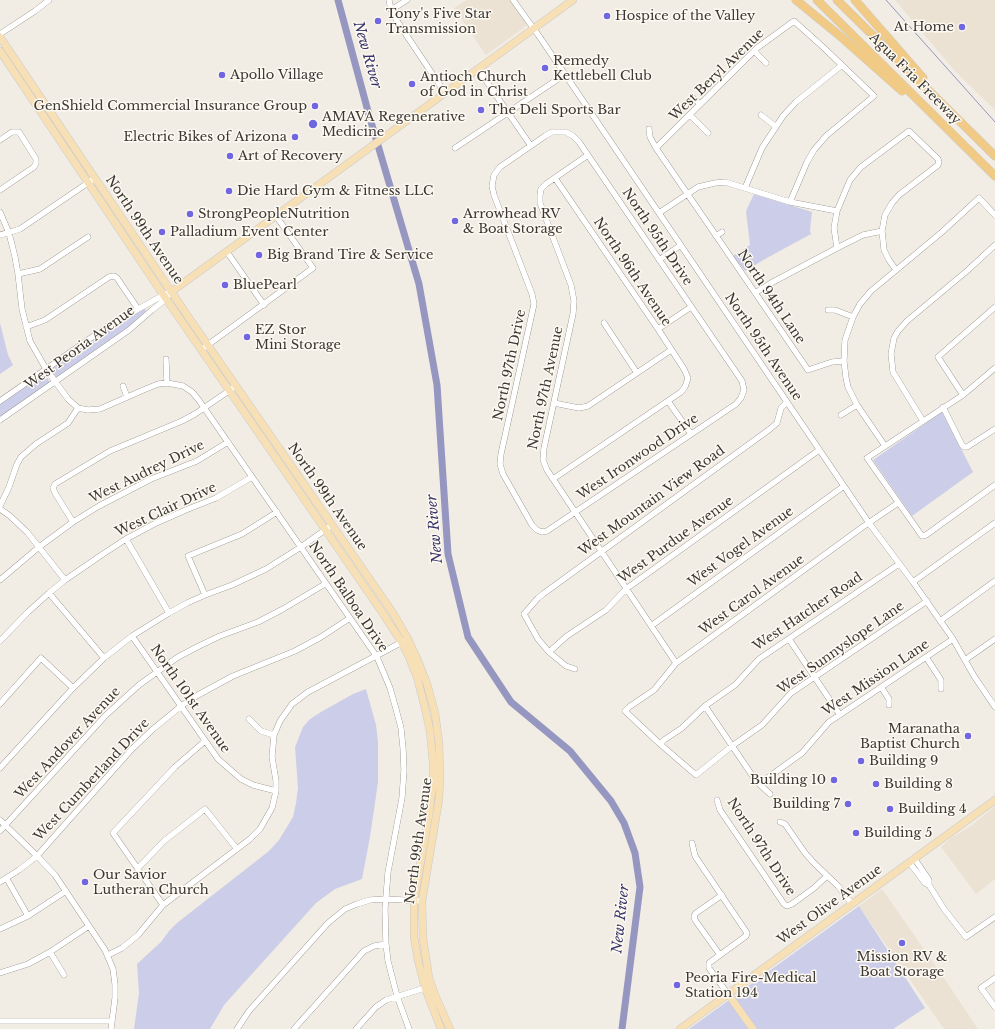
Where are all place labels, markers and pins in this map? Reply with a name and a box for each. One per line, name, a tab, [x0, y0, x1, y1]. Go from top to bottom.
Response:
place label: Tony's Five Star Transmission	[386, 6, 491, 37]
place label: Hospice of the Valley	[615, 8, 755, 24]
marker: Hospice of the Valley	[602, 11, 612, 21]
marker: Tony's Five Star Transmission	[373, 16, 383, 26]
place label: At Home	[894, 19, 954, 35]
marker: At Home	[957, 22, 967, 32]
place label: Remedy Kettlebell Club	[553, 53, 652, 84]
marker: Remedy Kettlebell Club	[540, 63, 550, 73]
place label: Apollo Village	[230, 67, 323, 83]
place label: Antioch Church of God in Christ	[420, 69, 528, 100]
marker: Apollo Village	[217, 70, 227, 80]
marker: Antioch Church of God in Christ	[407, 79, 417, 89]
place label: GenShield Commercial Insurance Group	[34, 98, 307, 114]
marker: GenShield Commercial Insurance Group	[310, 101, 320, 111]
place label: The Deli Sports Bar	[489, 102, 621, 118]
marker: The Deli Sports Bar	[476, 105, 486, 115]
place label: AMAVA Regenerative Medicine	[322, 109, 465, 140]
marker: AMAVA Regenerative Medicine	[307, 118, 319, 130]
place label: Electric Bikes of Arizona	[123, 129, 287, 145]
marker: Electric Bikes of Arizona	[290, 132, 300, 142]
place label: Art of Recovery	[238, 148, 343, 164]
marker: Art of Recovery	[225, 151, 235, 161]
place label: Die Hard Gym & Fitness LLC	[237, 183, 434, 199]
marker: Die Hard Gym & Fitness LLC	[224, 186, 234, 196]
place label: StrongPeopleNutrition	[198, 206, 350, 222]
place label: Arrowhead RV & Boat Storage	[463, 206, 563, 237]
marker: StrongPeopleNutrition	[185, 209, 195, 219]
marker: Arrowhead RV & Boat Storage	[450, 216, 460, 226]
place label: Palladium Event Center	[170, 224, 329, 240]
marker: Palladium Event Center	[157, 227, 167, 237]
place label: Big Brand Tire & Service	[267, 247, 433, 263]
marker: Big Brand Tire & Service	[254, 250, 264, 260]
place label: BluePearl	[233, 277, 297, 293]
marker: BluePearl	[220, 280, 230, 290]
place label: EZ Stor Mini Storage	[255, 322, 341, 353]
marker: EZ Stor Mini Storage	[242, 332, 252, 342]
place label: Maranatha Baptist Church	[860, 721, 960, 752]
marker: Maranatha Baptist Church	[963, 731, 973, 741]
place label: Building 9	[869, 753, 938, 769]
marker: Building 9	[856, 756, 866, 766]
place label: Building 10	[750, 772, 826, 788]
marker: Building 10	[829, 775, 839, 785]
place label: Building 8	[884, 776, 953, 792]
marker: Building 8	[871, 779, 881, 789]
place label: Building 7	[773, 796, 840, 812]
marker: Building 7	[843, 799, 853, 809]
place label: Building 4	[898, 801, 967, 817]
marker: Building 4	[885, 804, 895, 814]
place label: Building 5	[864, 825, 932, 841]
marker: Building 5	[851, 828, 861, 838]
place label: Our Savior Lutheran Church	[93, 867, 209, 898]
marker: Our Savior Lutheran Church	[80, 877, 90, 887]
marker: Mission RV & Boat Storage	[897, 938, 907, 948]
place label: Mission RV & Boat Storage	[857, 949, 947, 980]
place label: Peoria Fire-Medical Station 194	[685, 970, 816, 1001]
marker: Peoria Fire-Medical Station 194	[672, 980, 682, 990]

